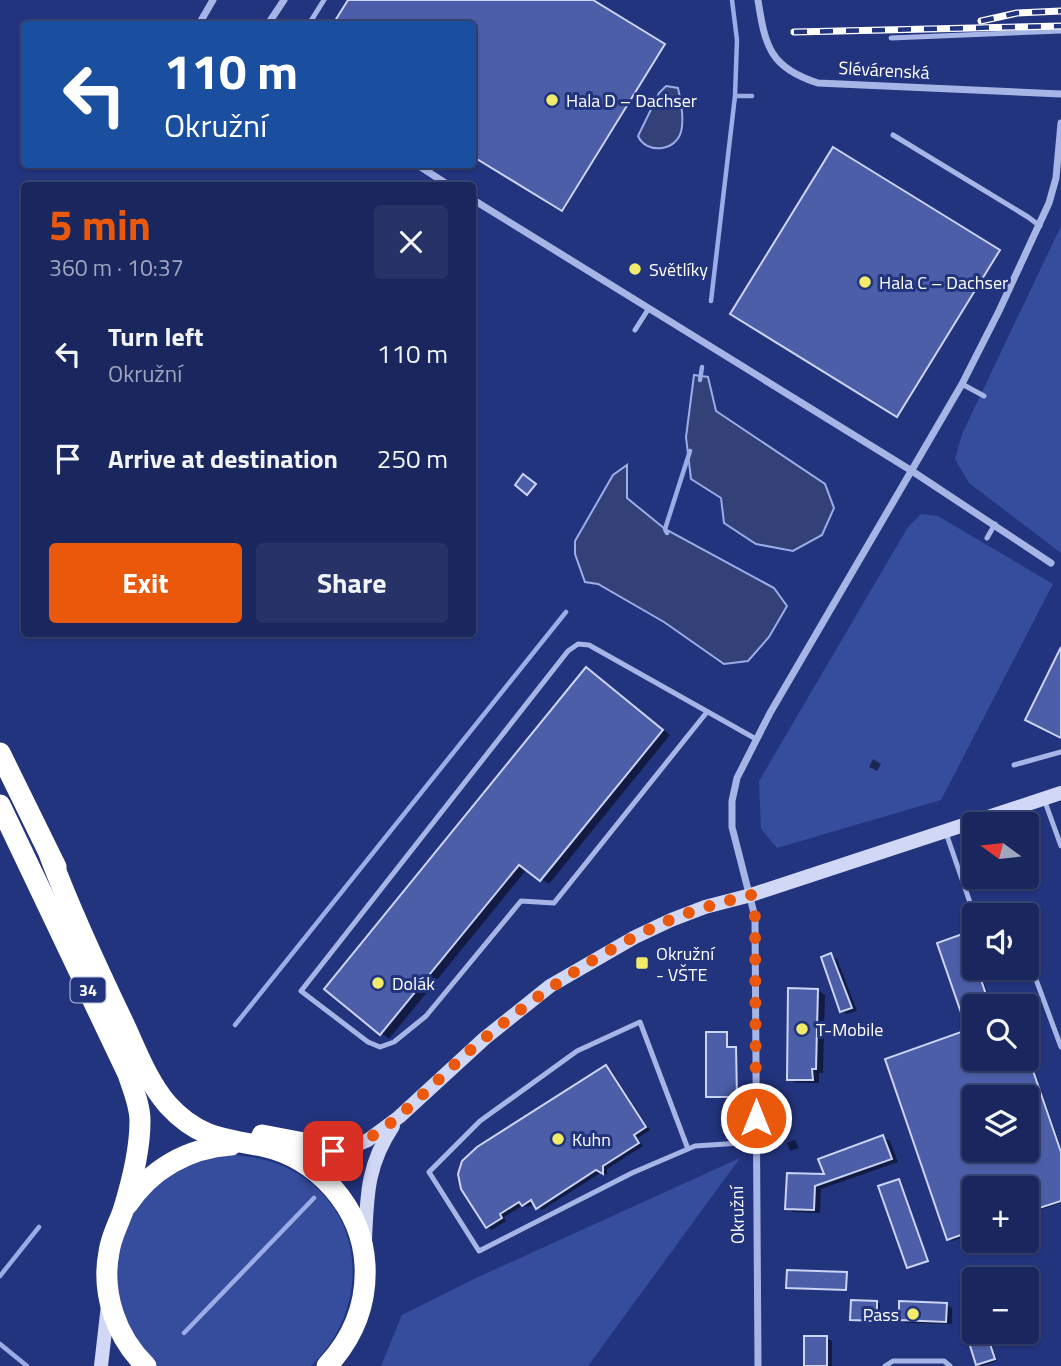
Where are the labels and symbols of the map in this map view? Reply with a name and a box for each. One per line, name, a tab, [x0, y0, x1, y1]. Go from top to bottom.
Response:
street label: Slévárenská	[838, 54, 930, 86]
place label: Hala D – Dachser	[566, 87, 697, 114]
marker: Hala D – Dachser	[544, 92, 560, 108]
place label: Světlíky	[649, 256, 708, 283]
marker: Světlíky	[627, 261, 643, 277]
place label: Hala C – Dachser	[879, 269, 1008, 296]
marker: Hala C – Dachser	[857, 274, 873, 290]
north arrow	[962, 812, 1040, 889]
place label: Okružní - VŠTE	[656, 940, 716, 988]
marker: Okružní - VŠTE	[634, 955, 650, 971]
place label: Dolák	[392, 970, 435, 997]
marker: Dolák	[370, 975, 386, 991]
road number: 34	[70, 978, 106, 1002]
place label: T-Mobile	[816, 1016, 883, 1043]
marker: T-Mobile	[794, 1021, 810, 1037]
position arrow	[719, 1081, 793, 1155]
pin	[303, 1121, 363, 1181]
place label: Kuhn	[572, 1126, 611, 1153]
marker: Kuhn	[550, 1131, 566, 1147]
street label: Okružní	[723, 1184, 751, 1244]
place label: Pass	[863, 1301, 899, 1328]
marker: Pass	[905, 1306, 921, 1322]

